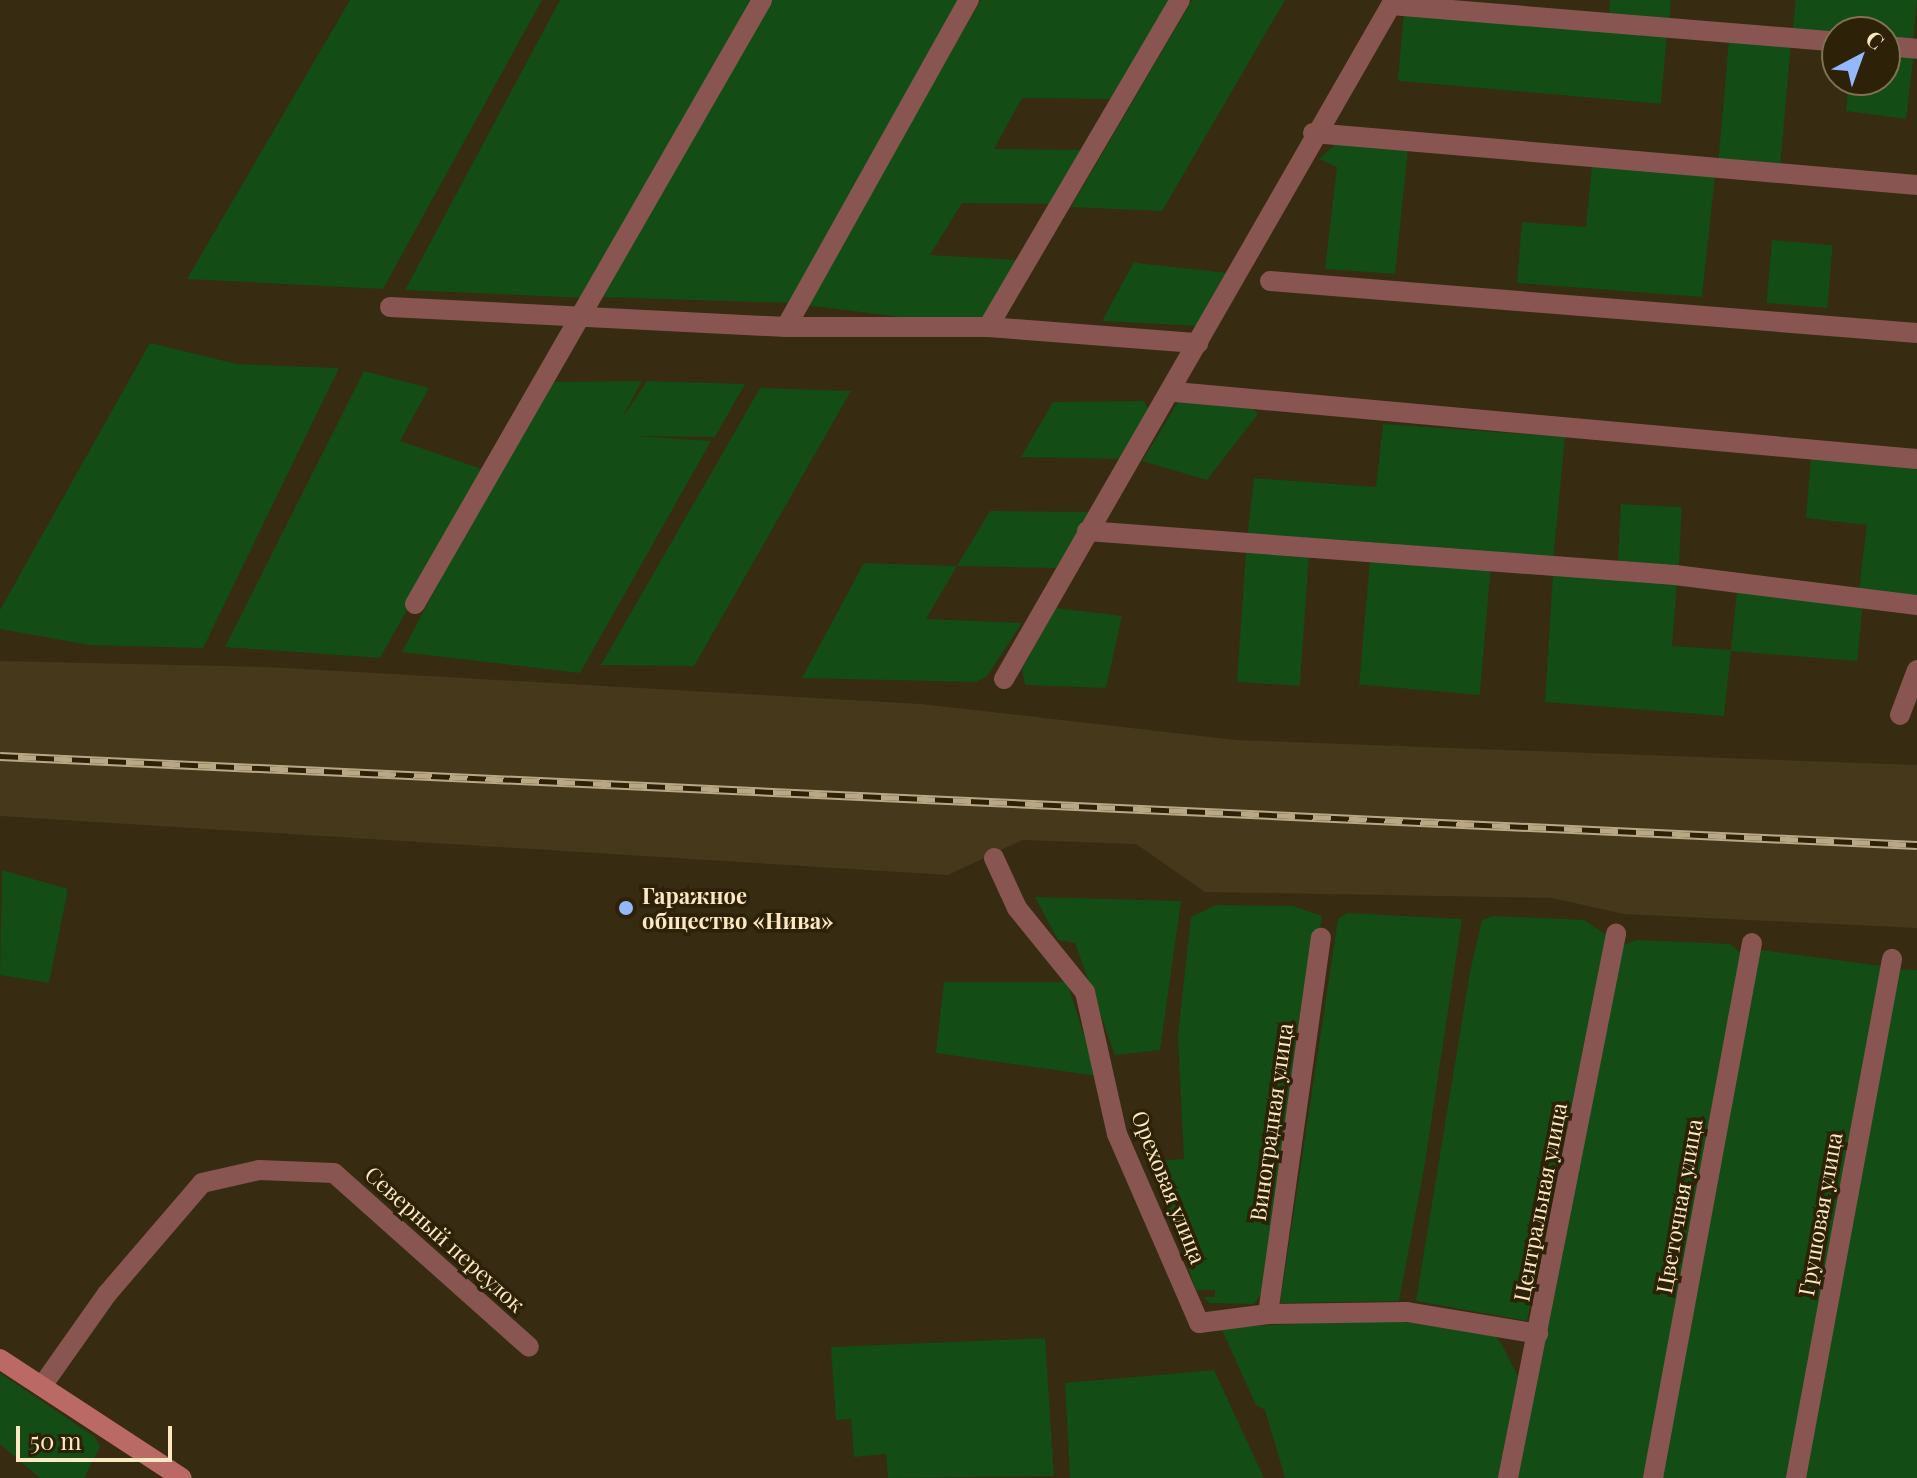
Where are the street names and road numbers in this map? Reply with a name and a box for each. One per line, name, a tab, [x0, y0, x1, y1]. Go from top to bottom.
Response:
street label: Виноградная улица	[1244, 1021, 1298, 1223]
street label: Центральная улица	[1508, 1100, 1572, 1304]
street label: Ореховая улица	[1126, 1107, 1212, 1267]
street label: Цветочная улица	[1651, 1117, 1707, 1295]
street label: Грушовая улица	[1793, 1130, 1847, 1298]
street label: Северный переулок	[360, 1160, 530, 1318]

